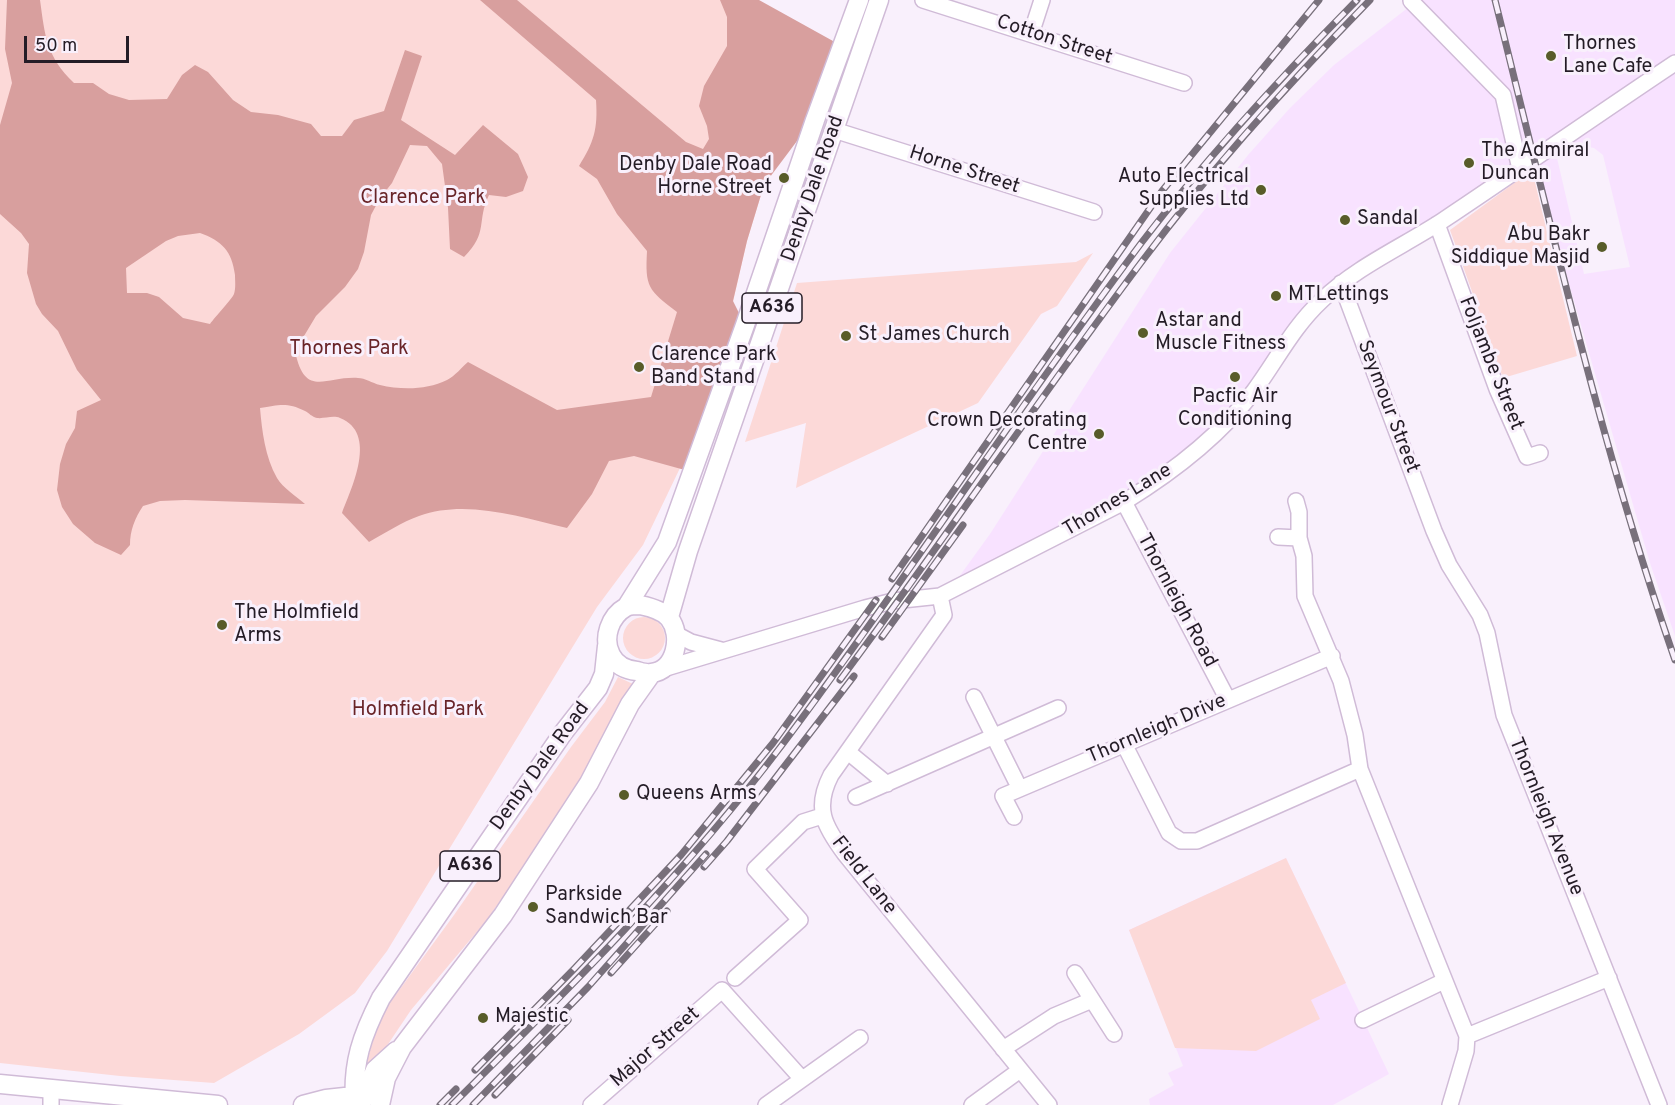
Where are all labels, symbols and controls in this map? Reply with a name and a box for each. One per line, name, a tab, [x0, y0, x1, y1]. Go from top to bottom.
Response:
street label: Cotton Street	[993, 11, 1115, 71]
scale bar	[27, 24, 132, 62]
place label: Thornes Lane Cafe	[1563, 33, 1652, 80]
text: 50 m	[35, 35, 77, 58]
marker: Thornes Lane Cafe	[1544, 49, 1558, 63]
street label: Denby Dale Road	[778, 113, 850, 265]
place label: The Admiral Duncan	[1481, 140, 1589, 187]
street label: Horne Street	[906, 142, 1022, 200]
place label: Denby Dale Road Horne Street	[619, 154, 772, 201]
marker: The Admiral Duncan	[1462, 156, 1476, 170]
place label: Auto Electrical Supplies Ltd	[1118, 166, 1249, 213]
marker: Denby Dale Road Horne Street	[777, 171, 791, 185]
marker: Auto Electrical Supplies Ltd	[1254, 183, 1268, 197]
park label: Clarence Park	[360, 187, 486, 211]
place label: Sandal	[1357, 208, 1418, 232]
marker: Sandal	[1338, 213, 1352, 227]
place label: Abu Bakr Siddique Masjid	[1451, 224, 1590, 271]
marker: Abu Bakr Siddique Masjid	[1595, 240, 1609, 254]
place label: MTLettings	[1288, 284, 1389, 308]
marker: MTLettings	[1269, 289, 1283, 303]
road number: A636	[742, 293, 802, 323]
street label: Foljambe Street	[1452, 294, 1528, 434]
place label: Astar and Muscle Fitness	[1155, 310, 1286, 357]
place label: St James Church	[858, 324, 1010, 348]
marker: Astar and Muscle Fitness	[1136, 326, 1150, 340]
marker: St James Church	[839, 329, 853, 343]
street label: Seymour Street	[1351, 337, 1423, 477]
park label: Thornes Park	[289, 338, 409, 362]
place label: Clarence Park Band Stand	[651, 344, 777, 391]
marker: Clarence Park Band Stand	[632, 360, 646, 374]
marker: Pacfic Air Conditioning	[1228, 370, 1242, 384]
place label: Pacfic Air Conditioning	[1178, 386, 1292, 433]
place label: Crown Decorating Centre	[927, 410, 1087, 457]
marker: Crown Decorating Centre	[1092, 427, 1106, 441]
street label: Thornes Lane	[1059, 459, 1177, 543]
street label: Thornleigh Road	[1131, 530, 1221, 672]
place label: The Holmfield Arms	[234, 602, 359, 649]
marker: The Holmfield Arms	[215, 618, 229, 632]
street label: Thornleigh Drive	[1084, 690, 1230, 770]
street label: Denby Dale Road	[486, 698, 596, 836]
park label: Holmfield Park	[352, 699, 484, 723]
street label: Thornleigh Avenue	[1502, 734, 1588, 900]
place label: Queens Arms	[636, 783, 757, 807]
marker: Queens Arms	[617, 788, 631, 802]
street label: Field Lane	[825, 832, 901, 920]
road number: A636	[440, 851, 500, 881]
place label: Parkside Sandwich Bar	[545, 884, 668, 931]
marker: Parkside Sandwich Bar	[526, 900, 540, 914]
street label: Major Street	[607, 1003, 705, 1093]
place label: Majestic	[495, 1006, 569, 1030]
marker: Majestic	[476, 1011, 490, 1025]

